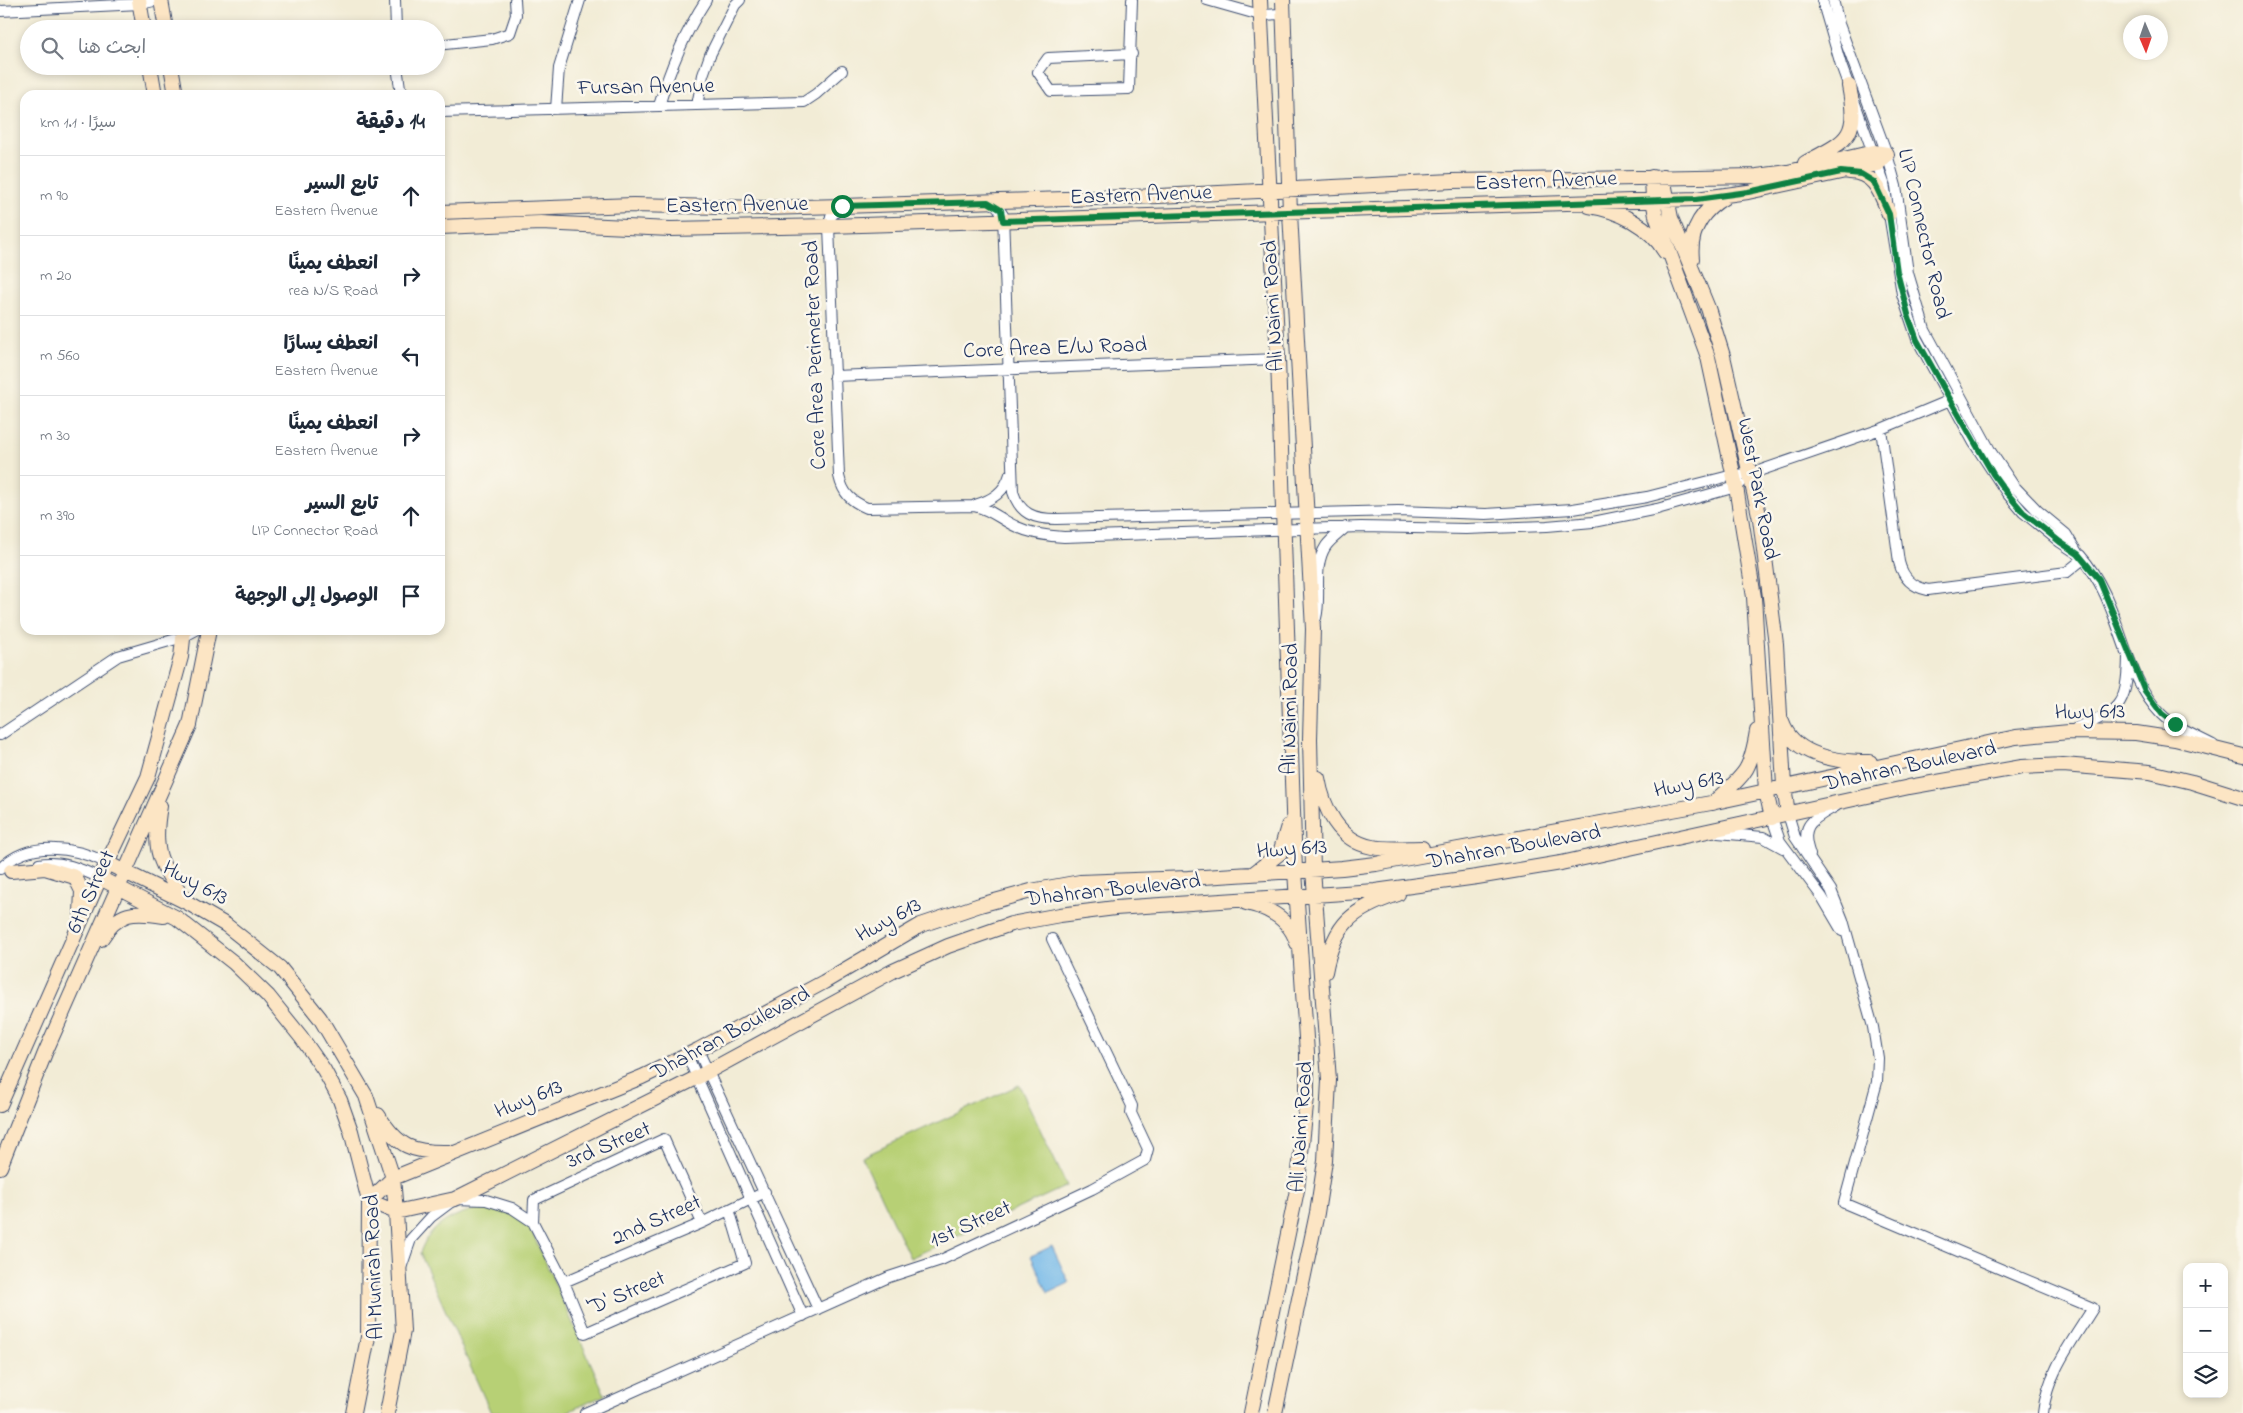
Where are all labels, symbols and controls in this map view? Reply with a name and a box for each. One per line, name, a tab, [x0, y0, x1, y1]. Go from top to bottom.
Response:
north arrow	[2123, 15, 2168, 60]
search box	[20, 20, 445, 75]
icon: search	[38, 34, 66, 62]
text: ابحث هنا	[78, 35, 146, 62]
street label: Fursan Avenue	[576, 71, 715, 105]
text: 14 دقيقة	[356, 108, 425, 138]
text: سيرًا · 1.1 km	[40, 111, 116, 135]
street label: LIP Connector Road	[1888, 146, 1958, 322]
street label: Eastern Avenue	[1474, 164, 1618, 200]
text: تابع السير	[306, 171, 378, 198]
street label: Eastern Avenue	[1069, 178, 1213, 214]
icon: ahead	[397, 182, 425, 210]
text: 90 m	[40, 184, 68, 208]
street label: Eastern Avenue	[665, 189, 809, 223]
route start	[831, 195, 854, 218]
text: Eastern Avenue	[274, 199, 378, 223]
street label: Ali Naimi Road	[1255, 239, 1293, 373]
street label: Core Area Perimeter Road	[796, 240, 836, 470]
text: انعطف يمينًا	[288, 251, 378, 278]
icon: right	[397, 262, 425, 290]
text: 20 m	[40, 264, 71, 288]
text: rea N/S Road	[288, 279, 378, 303]
street label: Core Area E/W Road	[963, 330, 1147, 368]
text: انعطف يسارًا	[283, 331, 378, 358]
icon: left	[397, 342, 425, 370]
text: 560 m	[40, 344, 80, 368]
text: Eastern Avenue	[274, 359, 378, 383]
text: انعطف يمينًا	[288, 411, 378, 438]
street label: West Park Road	[1728, 415, 1786, 563]
icon: right	[397, 422, 425, 450]
text: 30 m	[40, 424, 70, 448]
text: Eastern Avenue	[274, 439, 378, 463]
text: تابع السير	[306, 491, 378, 518]
icon: ahead	[397, 502, 425, 530]
text: 390 m	[40, 504, 75, 528]
text: LIP Connector Road	[251, 519, 378, 543]
icon: arrive	[397, 582, 425, 610]
text: الوصول إلى الوجهة	[235, 583, 378, 610]
street label: Ali Naimi Road	[1274, 643, 1308, 775]
street label: Hwy 613	[2054, 696, 2126, 731]
route end	[2164, 713, 2187, 736]
street label: Dhahran Boulevard	[1820, 733, 1999, 801]
street label: Hwy 613	[1651, 763, 1727, 808]
street label: Dhahran Boulevard	[1424, 817, 1603, 879]
street label: Hwy 613	[1256, 832, 1328, 869]
street label: 6th Street	[59, 845, 125, 939]
street label: Hwy 613	[156, 853, 234, 916]
street label: Dhahran Boulevard	[1023, 866, 1202, 916]
street label: Hwy 613	[850, 890, 928, 953]
street label: Dhahran Boulevard	[645, 979, 816, 1090]
street label: Ali Naimi Road	[1281, 1060, 1323, 1194]
street label: Hwy 613	[490, 1072, 568, 1129]
street label: 3rd Street	[562, 1114, 657, 1178]
street label: 2nd Street	[607, 1187, 707, 1255]
street label: 1st Street	[925, 1193, 1018, 1257]
street label: Al Munirah Road	[356, 1194, 394, 1340]
street label: 'D' Street	[583, 1263, 671, 1325]
map controls	[2183, 1263, 2228, 1398]
button: +	[2183, 1263, 2228, 1308]
button: −	[2183, 1308, 2228, 1353]
button: layers	[2183, 1353, 2228, 1398]

